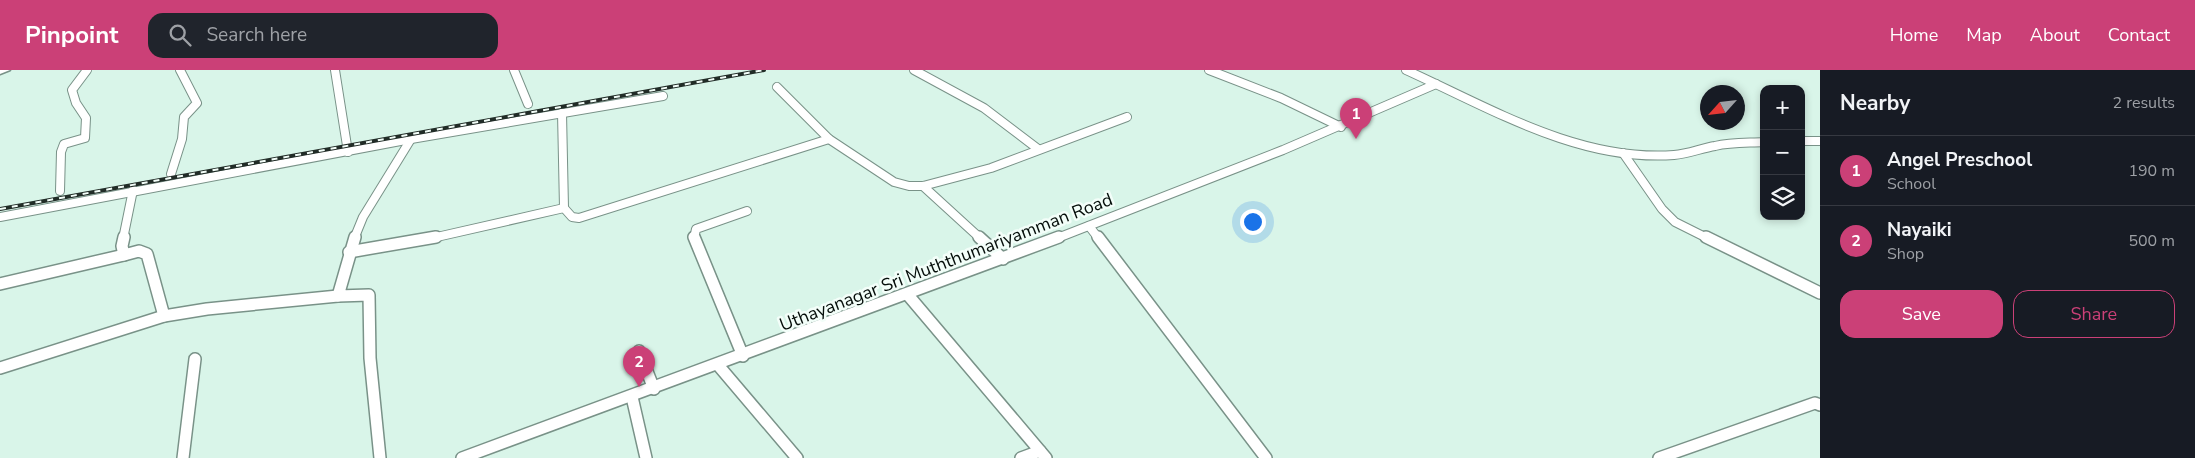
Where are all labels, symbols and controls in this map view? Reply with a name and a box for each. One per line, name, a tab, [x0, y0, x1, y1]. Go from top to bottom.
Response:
search box	[148, 13, 498, 58]
text: Pinpoint	[25, 19, 118, 51]
icon: search	[166, 21, 194, 49]
text: Search here	[206, 22, 307, 48]
text: Home	[1890, 23, 1938, 47]
text: Map	[1966, 23, 2002, 47]
text: About	[2030, 23, 2080, 47]
text: Contact	[2108, 23, 2170, 47]
north arrow	[1700, 85, 1745, 130]
map controls	[1760, 85, 1805, 220]
button: +	[1760, 85, 1805, 130]
text: Nearby	[1840, 89, 1910, 117]
text: 2 results	[2113, 92, 2175, 114]
pin: 1	[1340, 98, 1372, 139]
button: −	[1760, 130, 1805, 175]
text: Angel Preschool	[1887, 147, 2032, 173]
text: 1	[1851, 160, 1861, 182]
text: 190 m	[2128, 160, 2175, 182]
text: School	[1887, 173, 1936, 195]
button: layers	[1760, 175, 1805, 220]
street label: Uthayanagar Sri Muththumariyamman Road	[776, 187, 1116, 337]
your location	[1240, 209, 1266, 235]
text: Nayaiki	[1887, 217, 1952, 243]
text: 2	[1851, 230, 1861, 252]
text: 500 m	[2128, 230, 2175, 252]
text: Shop	[1887, 243, 1924, 265]
button: Save	[1840, 290, 2003, 338]
button: Share	[2013, 290, 2175, 338]
pin: 2	[623, 346, 655, 387]

